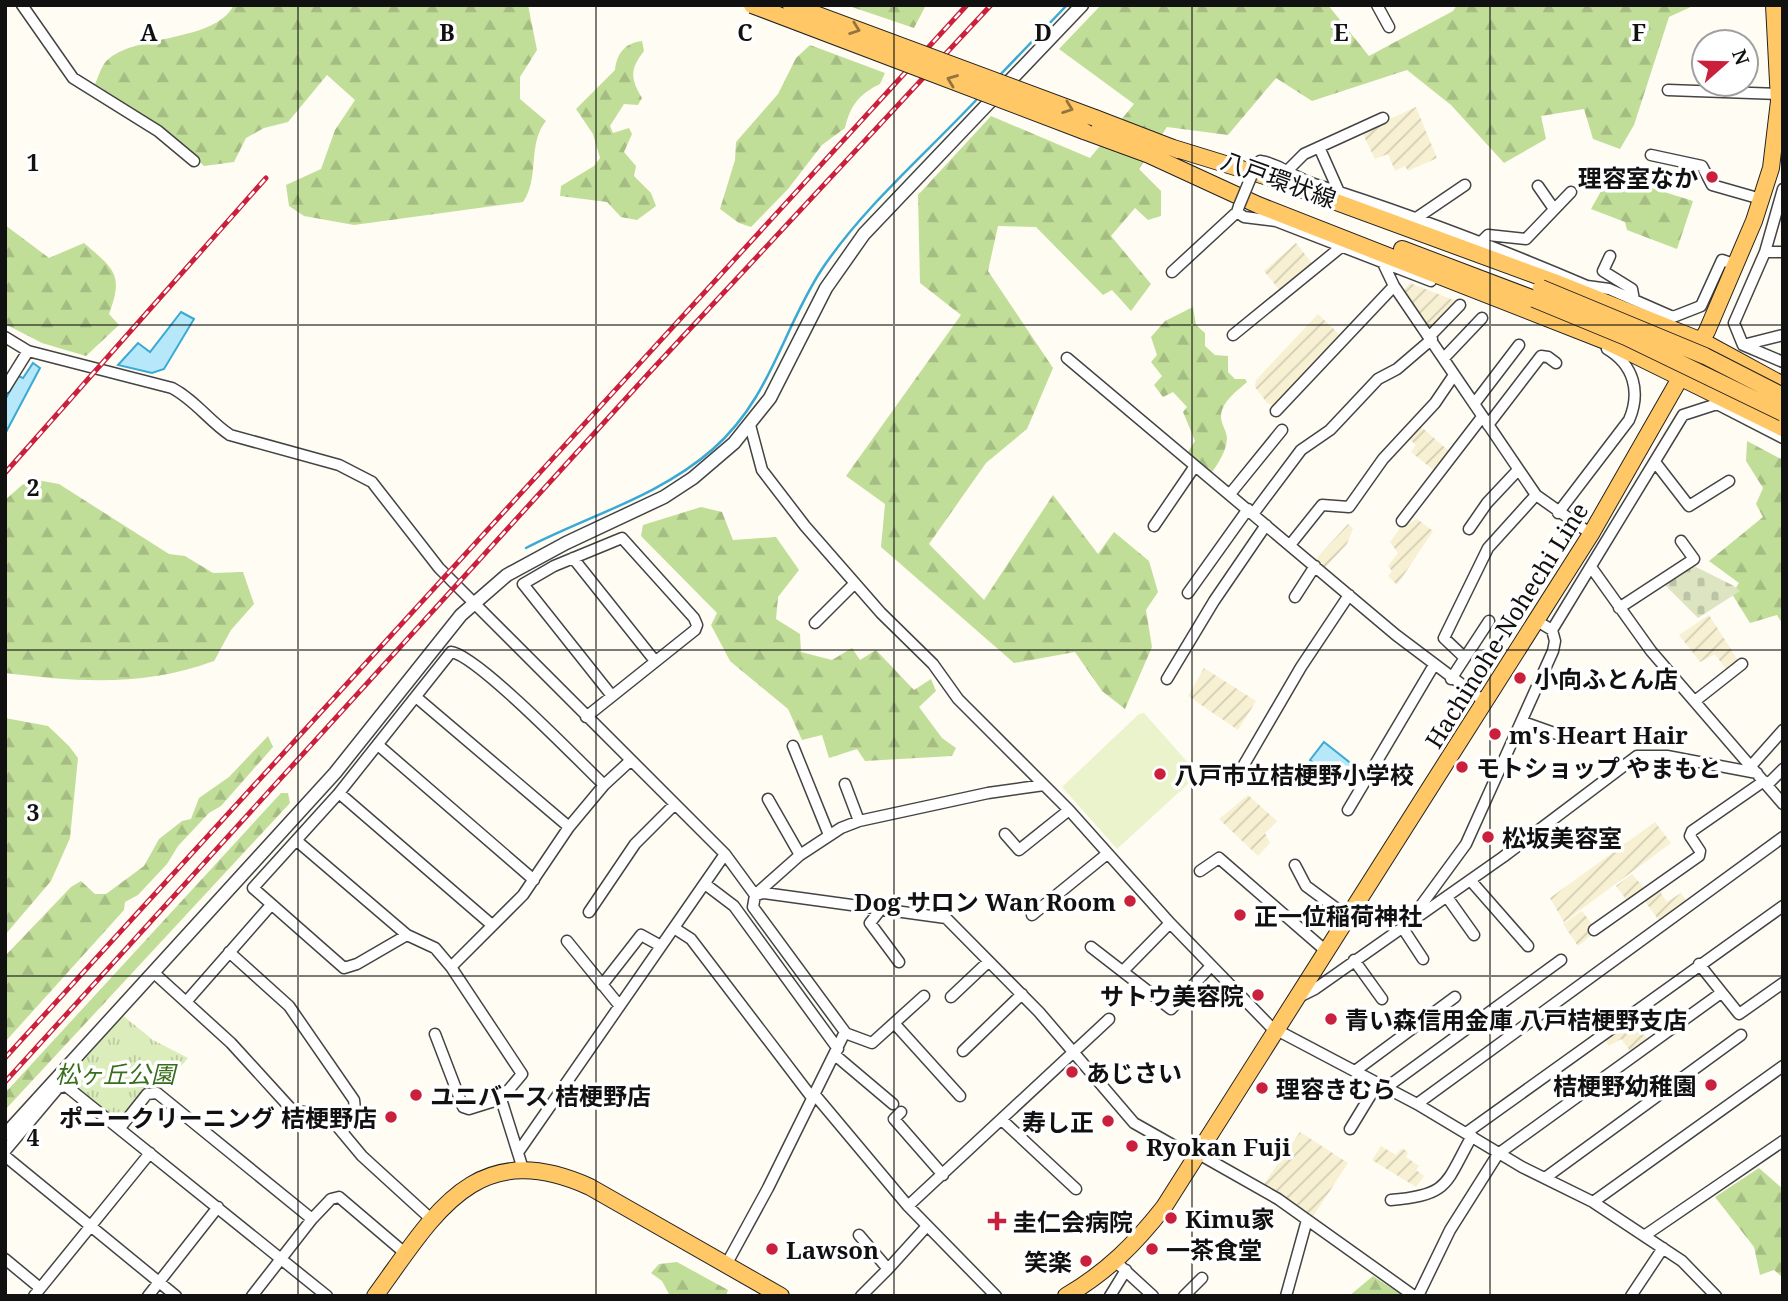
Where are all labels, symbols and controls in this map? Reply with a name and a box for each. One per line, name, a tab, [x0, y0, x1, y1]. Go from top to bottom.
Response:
text: A	[140, 16, 158, 48]
text: B	[439, 16, 455, 48]
text: C	[737, 16, 753, 48]
text: D	[1034, 16, 1052, 48]
text: E	[1333, 16, 1349, 48]
text: F	[1632, 16, 1646, 48]
one-way arrow	[849, 21, 861, 35]
north arrow	[1690, 28, 1760, 98]
text: N	[1726, 46, 1756, 69]
one-way arrow	[946, 75, 958, 89]
one-way arrow	[1062, 100, 1074, 114]
street label: 八戸環状線	[1217, 143, 1341, 215]
text: 1	[27, 146, 40, 178]
place label: 理容室なか	[1578, 161, 1698, 194]
marker: 理容室なか	[1704, 169, 1720, 185]
text: 2	[27, 471, 40, 503]
street label: Hachinohe-Nohechi Line	[1417, 496, 1595, 754]
place label: 小向ふとん店	[1534, 662, 1678, 695]
marker: 小向ふとん店	[1512, 670, 1528, 686]
place label: m's Heart Hair	[1509, 718, 1688, 751]
marker: m's Heart Hair	[1487, 726, 1503, 742]
place label: モトショップ やまもと	[1476, 751, 1722, 784]
place label: 八戸市立桔梗野小学校	[1174, 758, 1414, 791]
marker: モトショップ やまもと	[1454, 759, 1470, 775]
marker: 八戸市立桔梗野小学校	[1152, 766, 1168, 782]
text: 3	[27, 796, 40, 828]
place label: 松坂美容室	[1502, 821, 1622, 854]
marker: 松坂美容室	[1480, 829, 1496, 845]
place label: Dog サロン Wan Room	[854, 885, 1116, 918]
marker: Dog サロン Wan Room	[1122, 893, 1138, 909]
place label: 正一位稲荷神社	[1254, 899, 1422, 932]
marker: 正一位稲荷神社	[1232, 907, 1248, 923]
place label: サトウ美容院	[1100, 979, 1244, 1012]
marker: サトウ美容院	[1250, 987, 1266, 1003]
place label: 青い森信用金庫 八戸桔梗野支店	[1345, 1003, 1687, 1036]
marker: 青い森信用金庫 八戸桔梗野支店	[1323, 1011, 1339, 1027]
place label: あじさい	[1086, 1056, 1182, 1089]
park label: 松ヶ丘公園	[55, 1057, 178, 1090]
marker: あじさい	[1064, 1064, 1080, 1080]
place label: 桔梗野幼稚園	[1553, 1069, 1697, 1102]
place label: 理容きむら	[1276, 1072, 1396, 1105]
marker: 桔梗野幼稚園	[1703, 1077, 1719, 1093]
place label: ユニバース 桔梗野店	[430, 1079, 651, 1112]
marker: 理容きむら	[1254, 1080, 1270, 1096]
marker: ユニバース 桔梗野店	[408, 1087, 424, 1103]
place label: ポニークリーニング 桔梗野店	[59, 1101, 377, 1134]
place label: 寿し正	[1022, 1105, 1094, 1138]
marker: ポニークリーニング 桔梗野店	[383, 1109, 399, 1125]
marker: 寿し正	[1100, 1113, 1116, 1129]
text: 4	[27, 1121, 40, 1153]
place label: Ryokan Fuji	[1146, 1130, 1291, 1163]
marker: Ryokan Fuji	[1124, 1138, 1140, 1154]
place label: Kimu家	[1185, 1202, 1275, 1235]
place label: 圭仁会病院	[1013, 1205, 1133, 1238]
marker: Kimu家	[1163, 1210, 1179, 1226]
marker: 圭仁会病院	[987, 1211, 1007, 1231]
place label: Lawson	[786, 1233, 879, 1266]
place label: 一茶食堂	[1166, 1233, 1262, 1266]
marker: Lawson	[764, 1241, 780, 1257]
marker: 一茶食堂	[1144, 1241, 1160, 1257]
place label: 笑楽	[1024, 1245, 1072, 1278]
marker: 笑楽	[1078, 1253, 1094, 1269]

